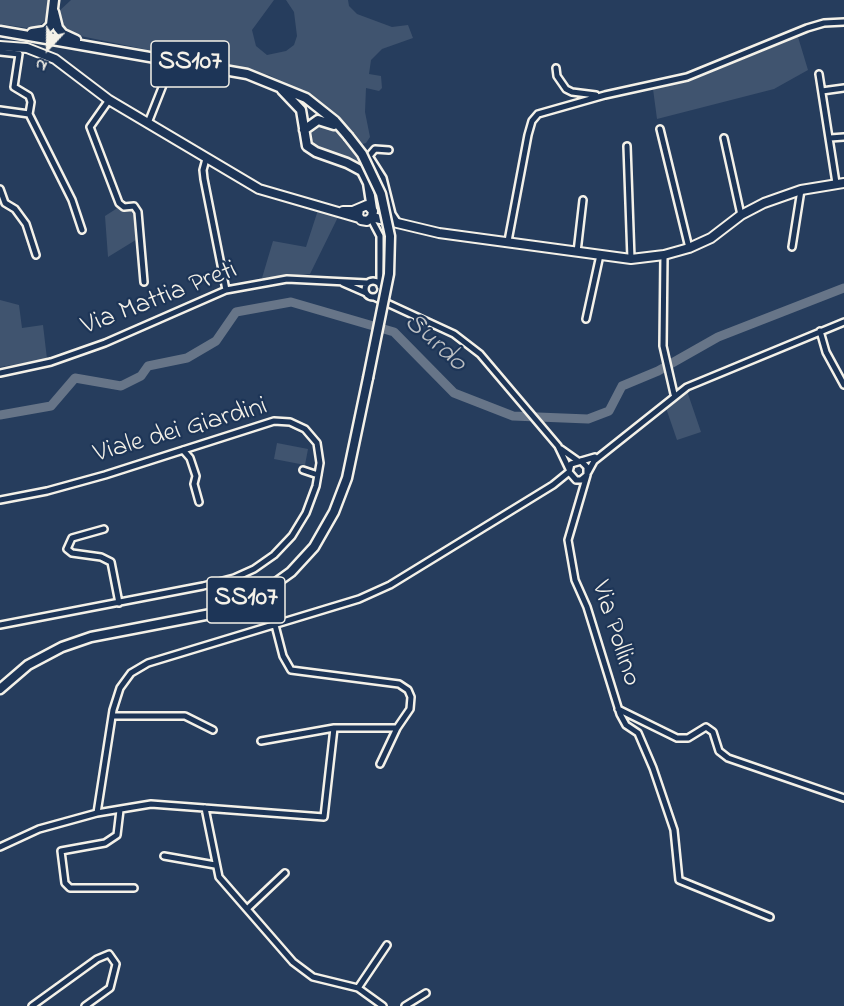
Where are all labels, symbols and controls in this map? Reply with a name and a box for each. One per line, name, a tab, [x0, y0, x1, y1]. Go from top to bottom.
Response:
north arrow	[18, 18, 78, 78]
road number: SS107	[151, 41, 229, 87]
text: N	[32, 52, 51, 78]
street label: Via Mattia Preti	[78, 255, 242, 345]
water label: Surdo	[396, 307, 472, 381]
street label: Viale dei Giardini	[91, 392, 271, 472]
road number: SS107	[207, 577, 285, 623]
street label: Via Pollino	[582, 577, 646, 691]

